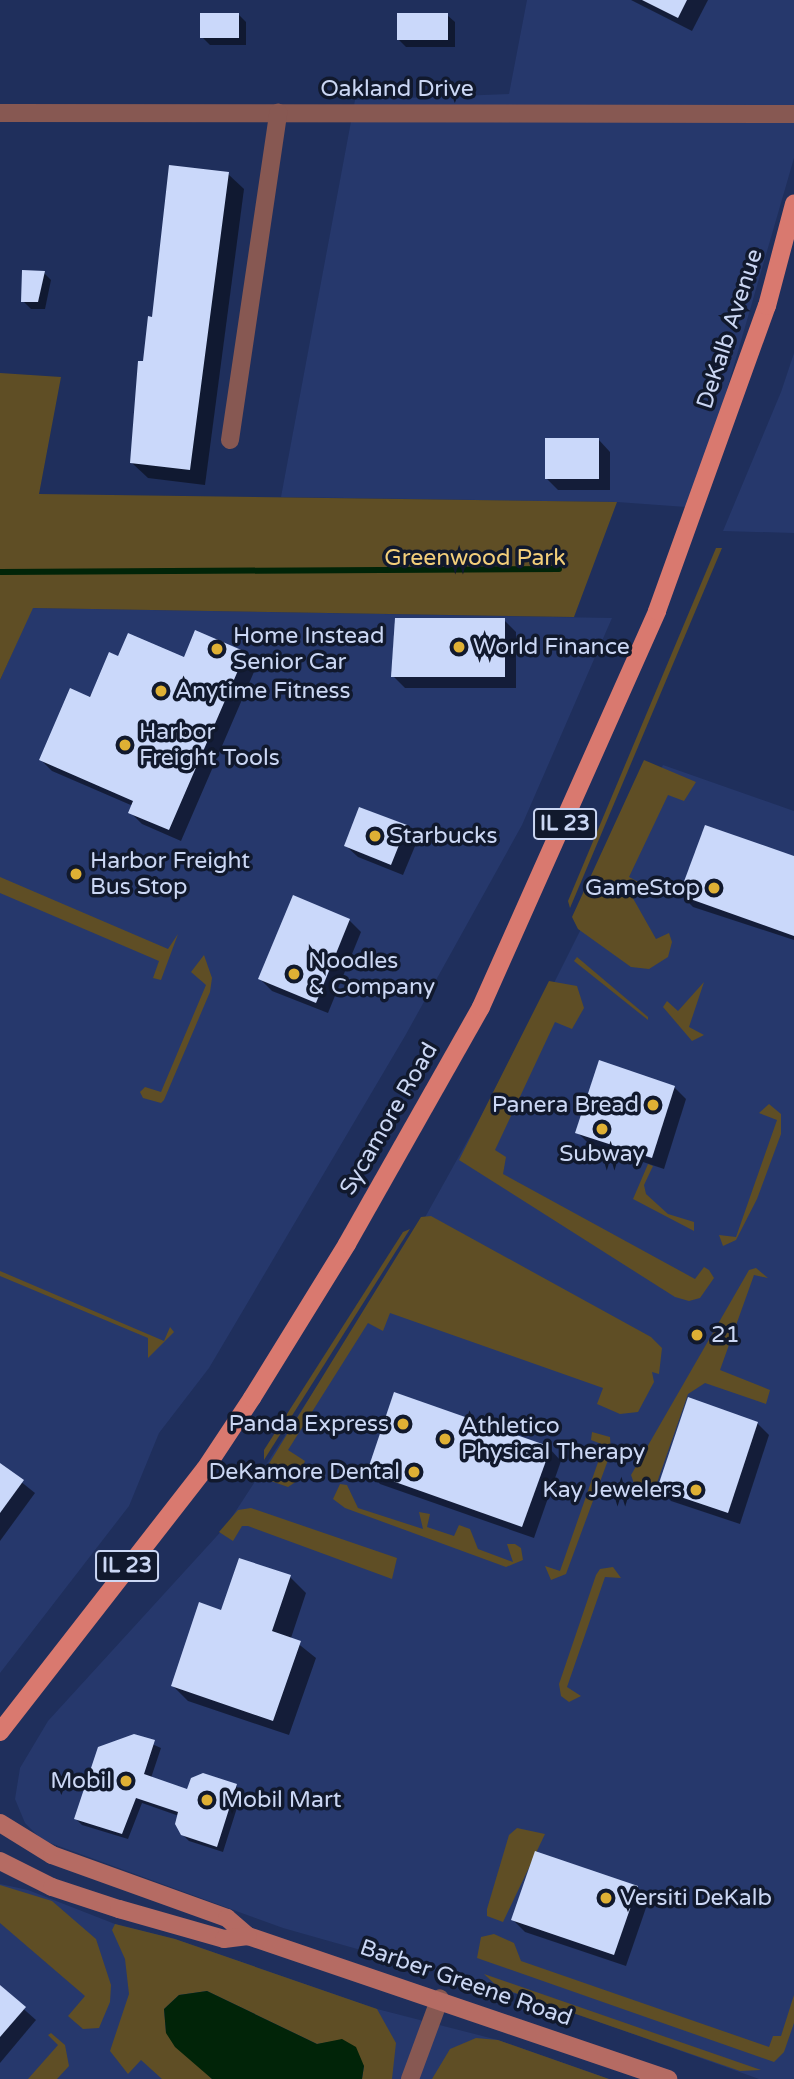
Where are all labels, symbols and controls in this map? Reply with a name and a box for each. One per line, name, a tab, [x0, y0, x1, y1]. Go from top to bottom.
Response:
street label: Oakland Drive	[320, 75, 474, 103]
street label: DeKalb Avenue	[691, 246, 769, 412]
park label: Greenwood Park	[384, 544, 566, 572]
place label: Home Instead Senior Car	[233, 622, 385, 676]
place label: World Finance	[473, 633, 630, 661]
marker: Home Instead Senior Car	[207, 639, 227, 659]
marker: World Finance	[451, 639, 467, 655]
place label: Anytime Fitness	[175, 677, 351, 705]
marker: Anytime Fitness	[153, 683, 169, 699]
place label: Harbor Freight Tools	[139, 718, 280, 772]
marker: Harbor Freight Tools	[117, 737, 133, 753]
road number: IL 23	[532, 806, 598, 842]
place label: Starbucks	[389, 822, 497, 850]
marker: Starbucks	[367, 828, 383, 844]
place label: Harbor Freight Bus Stop	[90, 847, 250, 901]
marker: Harbor Freight Bus Stop	[68, 866, 84, 882]
place label: GameStop	[585, 874, 700, 902]
marker: GameStop	[706, 880, 722, 896]
place label: Noodles & Company	[308, 947, 435, 1001]
marker: Noodles & Company	[286, 966, 302, 982]
street label: Sycamore Road	[334, 1038, 444, 1200]
place label: Panera Bread	[492, 1091, 639, 1119]
marker: Panera Bread	[645, 1097, 661, 1113]
marker: Subway	[594, 1121, 610, 1137]
place label: Subway	[559, 1140, 645, 1168]
place label: 21	[711, 1321, 740, 1349]
marker: 21	[689, 1327, 705, 1343]
place label: Panda Express	[229, 1410, 389, 1438]
place label: Athletico Physical Therapy	[461, 1412, 645, 1466]
marker: Panda Express	[395, 1416, 411, 1432]
marker: Athletico Physical Therapy	[435, 1429, 455, 1449]
place label: DeKamore Dental	[208, 1458, 400, 1486]
marker: DeKamore Dental	[406, 1464, 422, 1480]
place label: Kay Jewelers	[542, 1476, 682, 1504]
marker: Kay Jewelers	[688, 1482, 704, 1498]
road number: IL 23	[94, 1548, 160, 1584]
place label: Mobil	[50, 1767, 112, 1795]
marker: Mobil	[118, 1773, 134, 1789]
place label: Mobil Mart	[221, 1786, 342, 1814]
marker: Mobil Mart	[199, 1792, 215, 1808]
place label: Versiti DeKalb	[620, 1884, 772, 1912]
marker: Versiti DeKalb	[598, 1890, 614, 1906]
street label: Barber Greene Road	[356, 1934, 576, 2032]

